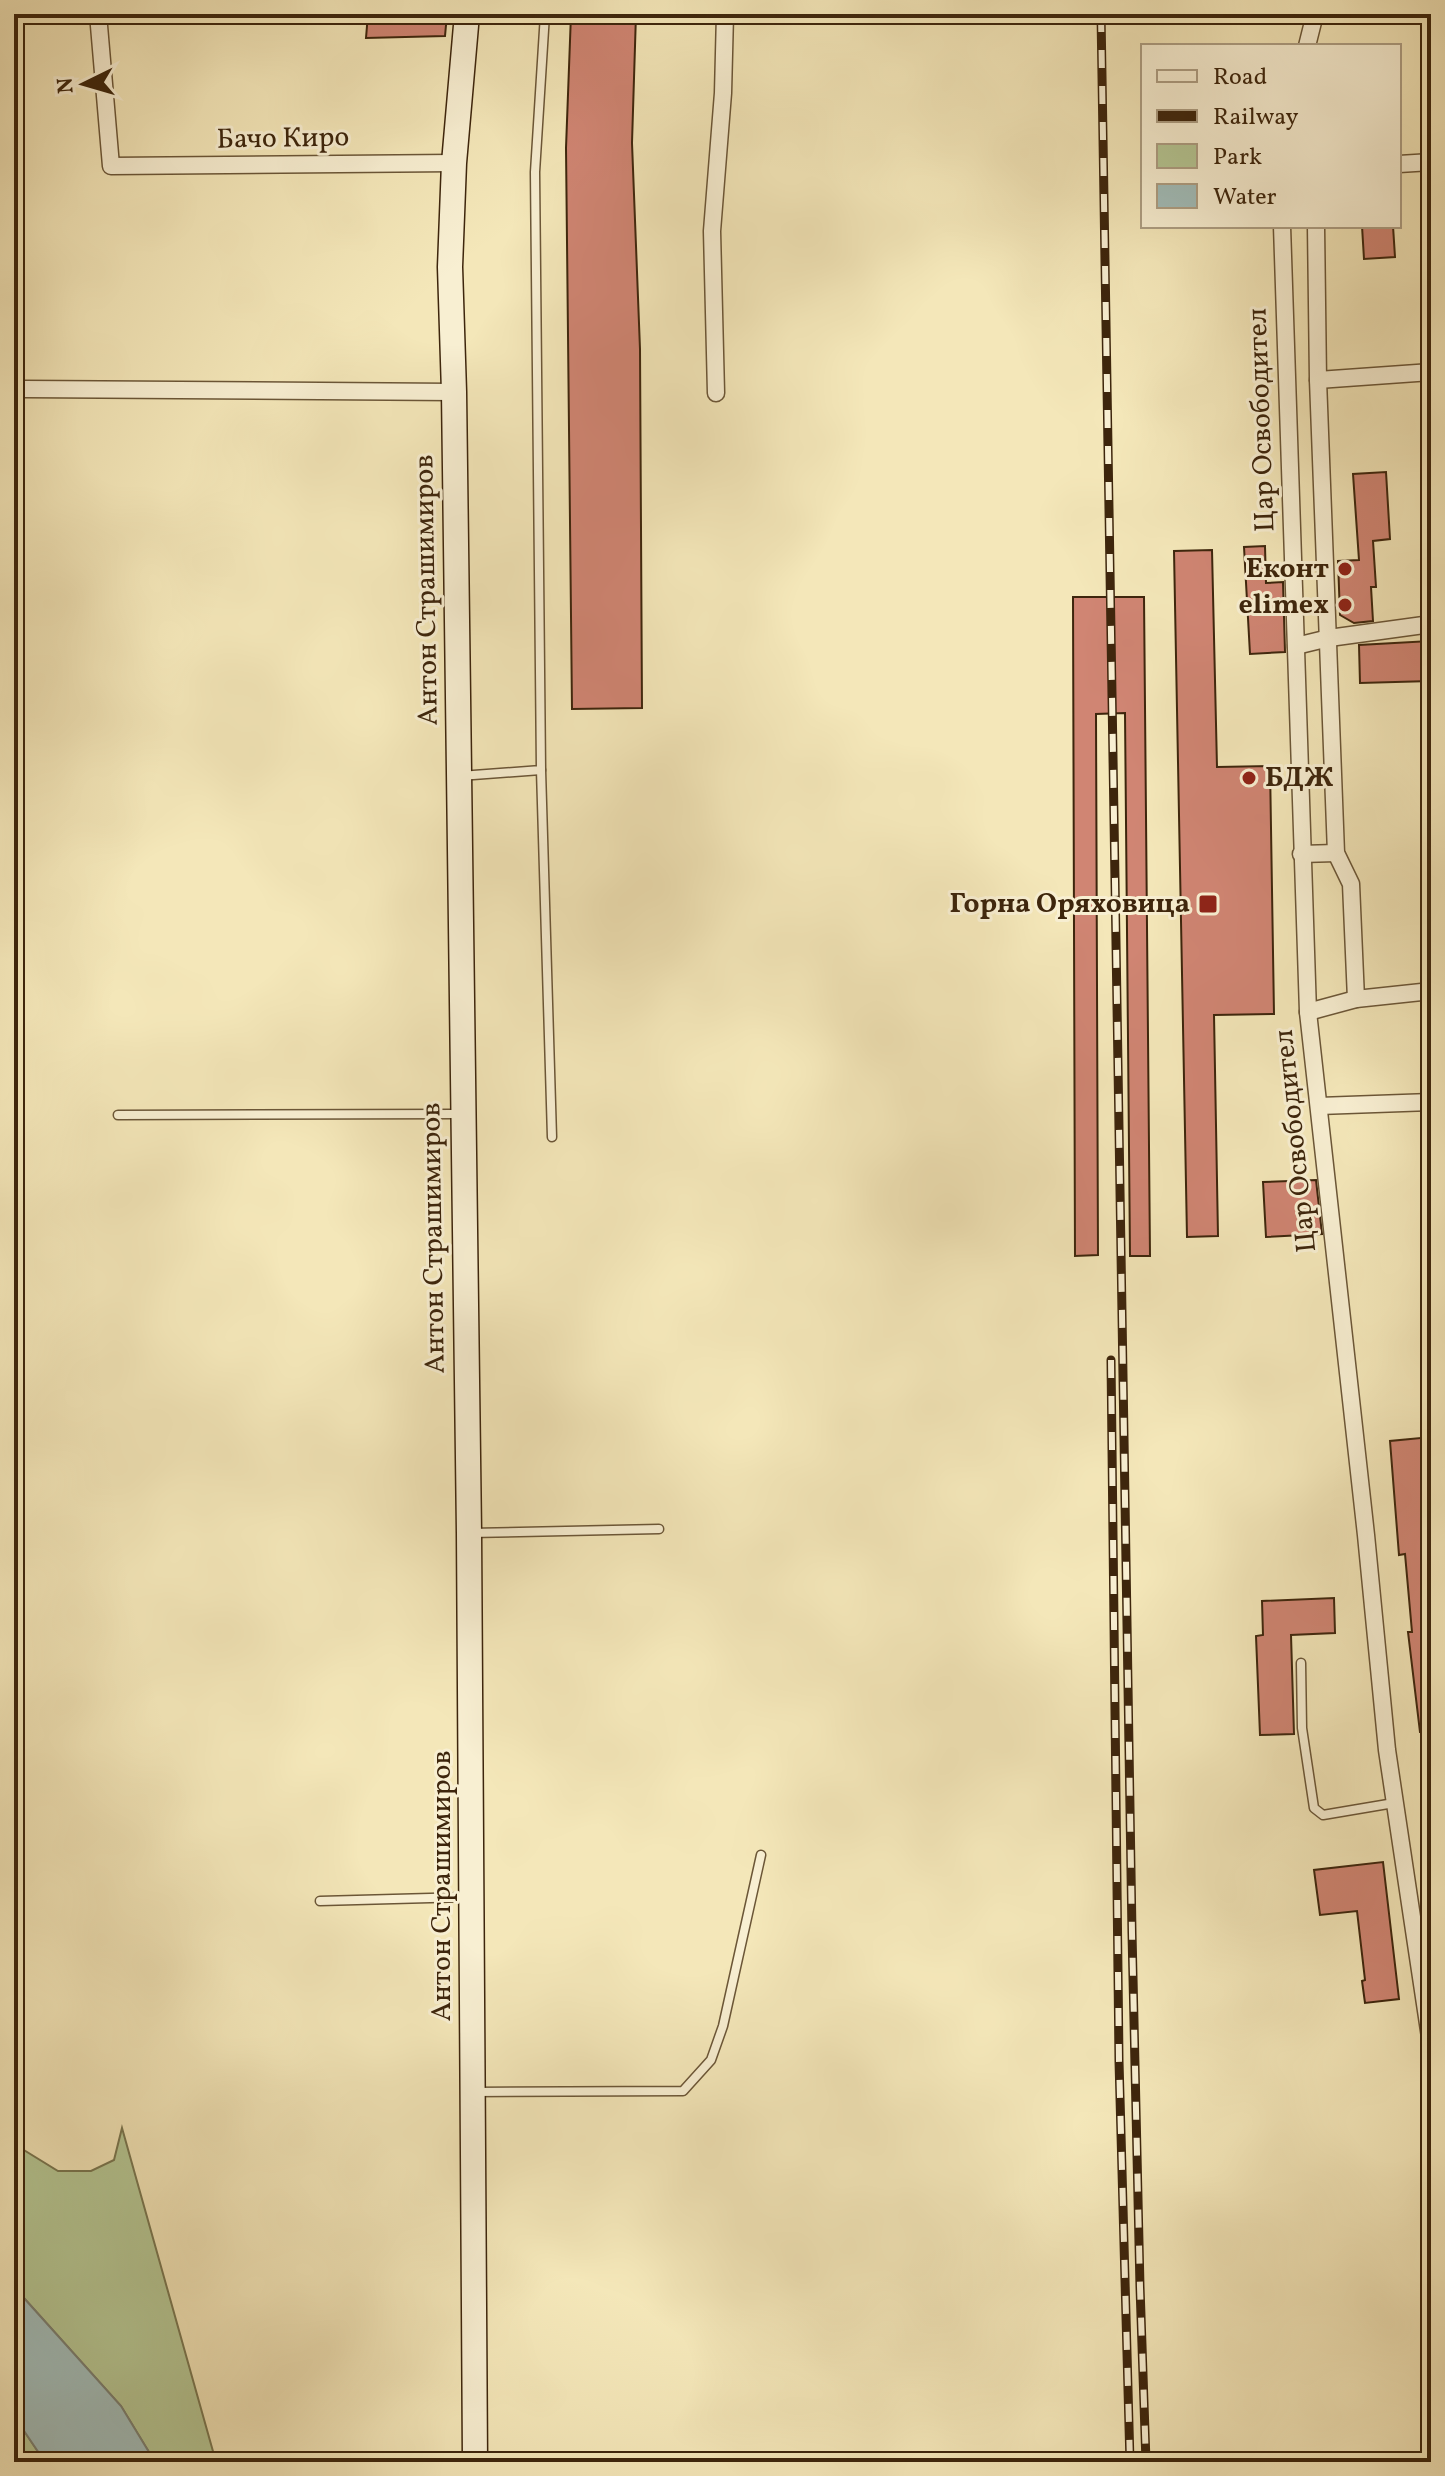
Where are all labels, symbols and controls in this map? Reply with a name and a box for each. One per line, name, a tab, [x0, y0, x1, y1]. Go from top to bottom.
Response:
north arrow	[44, 44, 124, 124]
legend	[1141, 44, 1401, 228]
text: Road	[1213, 61, 1267, 95]
text: N	[50, 76, 83, 95]
text: Railway	[1213, 101, 1299, 135]
street label: Бачо Киро	[216, 118, 350, 160]
text: Park	[1213, 141, 1262, 175]
text: Water	[1213, 181, 1277, 215]
street label: Цар Освободител	[1239, 307, 1285, 533]
street label: Антон Страшимиров	[405, 454, 449, 726]
place label: Еконт	[1246, 550, 1330, 589]
marker: Еконт	[1336, 560, 1354, 578]
place label: elimex	[1238, 586, 1329, 625]
marker: elimex	[1336, 596, 1354, 614]
place label: БДЖ	[1265, 759, 1333, 798]
marker: БДЖ	[1240, 769, 1258, 787]
place label: Горна Оряховица	[950, 885, 1190, 924]
marker: Горна Оряховица	[1197, 893, 1219, 915]
street label: Цар Освободител	[1265, 1028, 1327, 1254]
street label: Антон Страшимиров	[412, 1102, 456, 1374]
street label: Антон Страшимиров	[423, 1750, 462, 2022]

